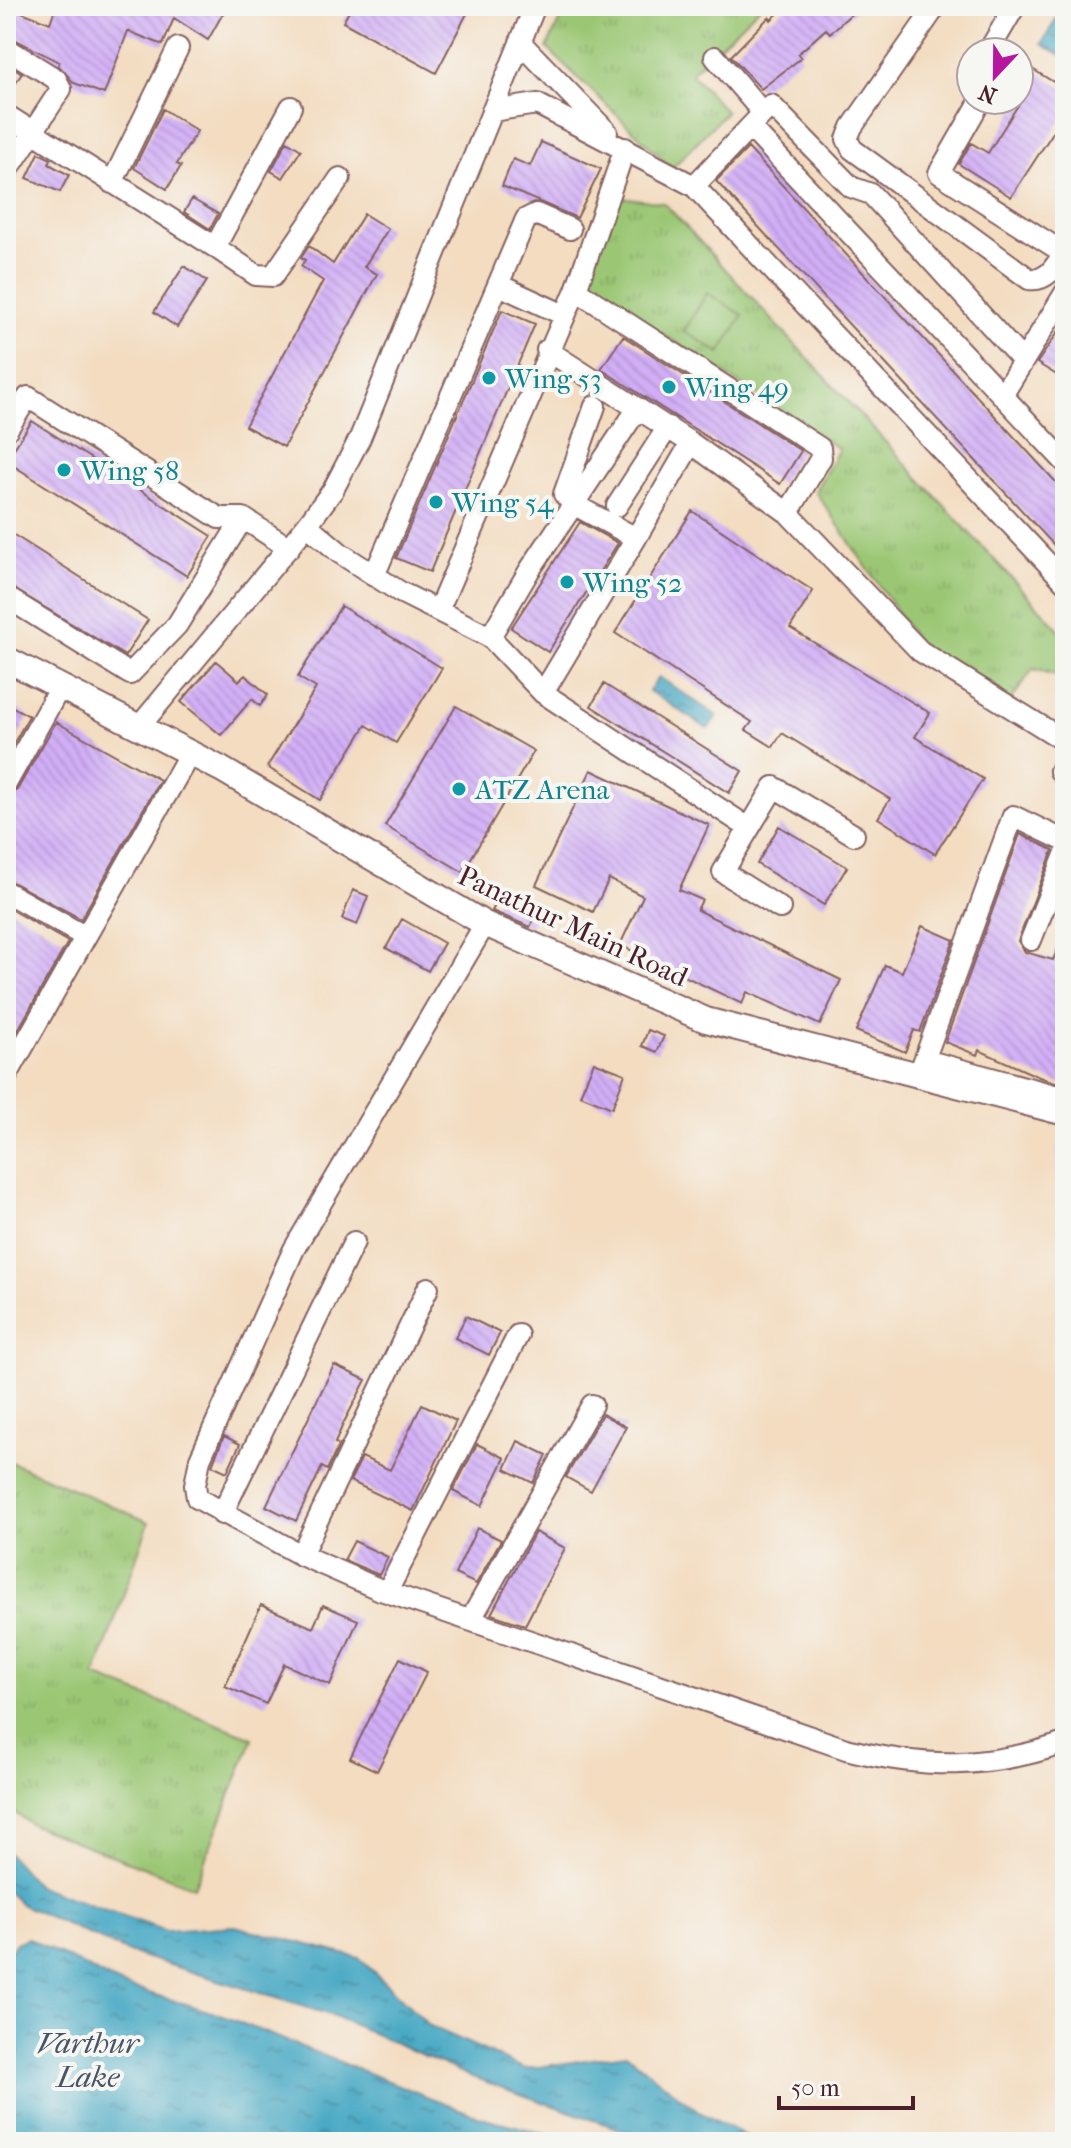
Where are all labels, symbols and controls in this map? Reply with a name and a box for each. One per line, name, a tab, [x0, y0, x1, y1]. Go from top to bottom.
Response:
north arrow	[955, 36, 1035, 116]
text: N	[975, 78, 1000, 109]
place label: Wing 53	[504, 362, 601, 395]
marker: Wing 53	[480, 369, 498, 387]
place label: Wing 49	[684, 371, 789, 404]
marker: Wing 49	[660, 378, 678, 396]
place label: Wing 58	[79, 454, 179, 487]
marker: Wing 58	[55, 461, 73, 479]
place label: Wing 54	[451, 486, 555, 519]
marker: Wing 54	[427, 493, 445, 511]
place label: Wing 52	[582, 566, 682, 599]
marker: Wing 52	[558, 573, 576, 591]
place label: ATZ Arena	[474, 773, 611, 806]
marker: ATZ Arena	[450, 780, 468, 798]
street label: Panathur Main Road	[453, 858, 694, 994]
water label: Varthur Lake	[37, 2026, 141, 2095]
scale bar	[779, 2060, 913, 2110]
text: 50 m	[791, 2074, 840, 2102]

